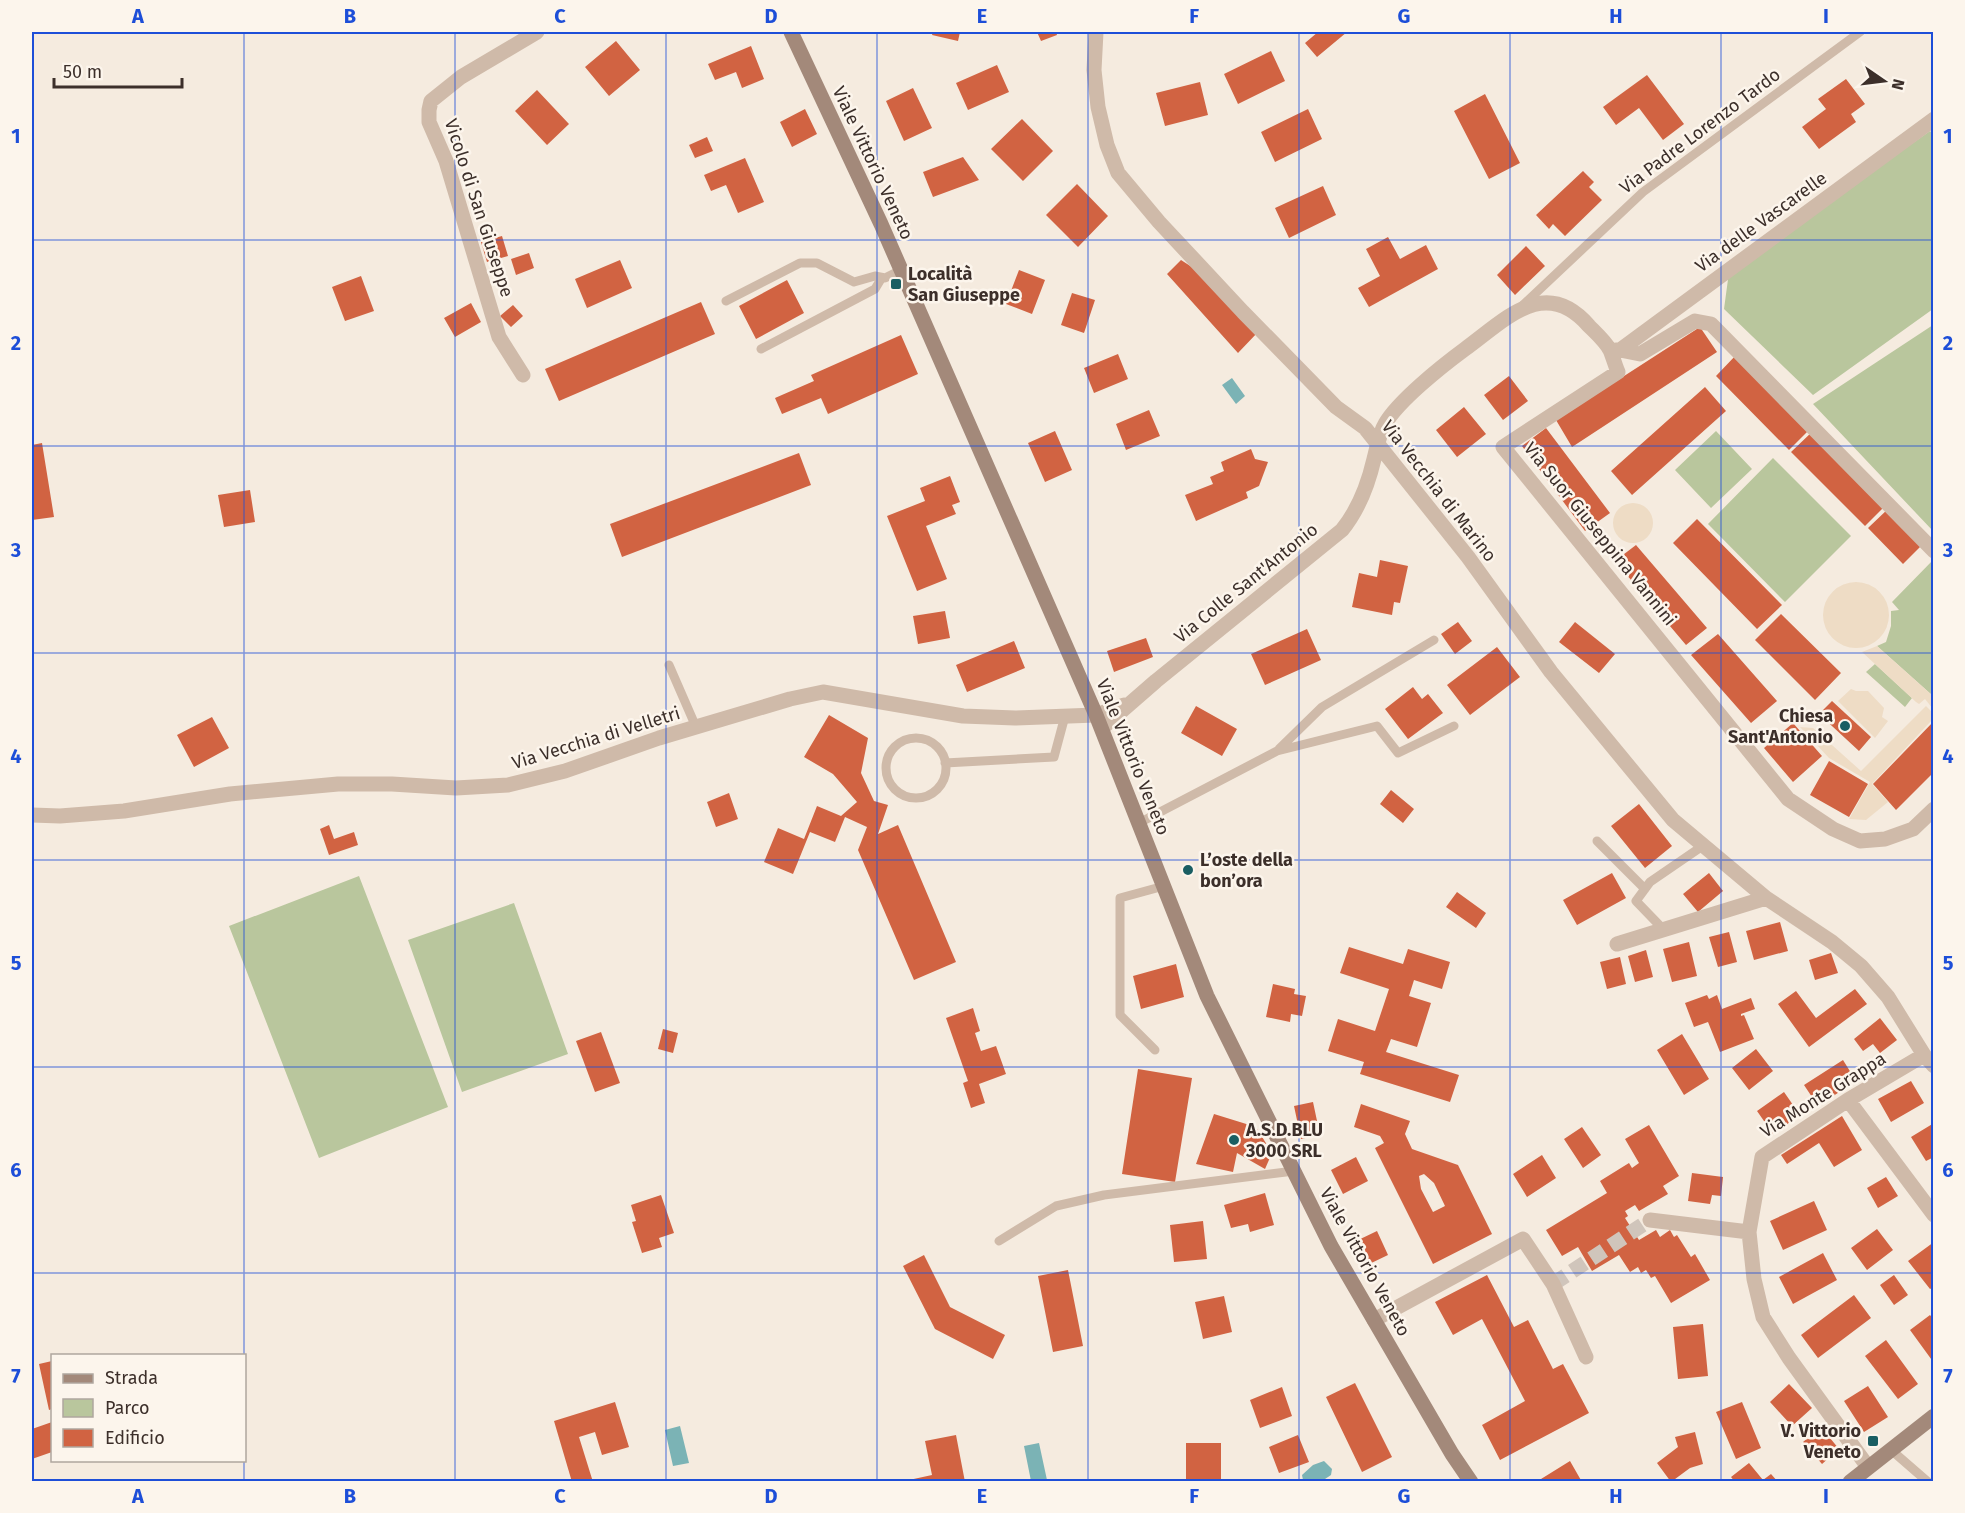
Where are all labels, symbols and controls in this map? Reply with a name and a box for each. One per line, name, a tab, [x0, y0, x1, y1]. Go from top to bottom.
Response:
text: A	[131, 4, 145, 28]
text: B	[344, 4, 356, 28]
text: C	[554, 4, 566, 28]
text: D	[764, 4, 778, 28]
text: E	[977, 4, 987, 28]
text: F	[1189, 4, 1199, 28]
text: G	[1398, 4, 1410, 28]
text: H	[1609, 4, 1623, 28]
text: I	[1823, 4, 1829, 28]
scale bar	[54, 51, 182, 89]
north arrow	[1854, 51, 1914, 111]
text: 50 m	[63, 61, 102, 83]
street label: Via Padre Lorenzo Tardo	[1615, 63, 1785, 199]
text: N	[1888, 77, 1909, 92]
street label: Viale Vittorio Veneto	[828, 83, 918, 243]
street label: Vicolo di San Giuseppe	[440, 116, 518, 300]
text: 1	[11, 124, 21, 148]
text: 1	[1943, 124, 1953, 148]
street label: Via delle Vascarelle	[1691, 167, 1831, 277]
place label: Località San Giuseppe	[908, 263, 1020, 306]
marker: Località San Giuseppe	[889, 277, 903, 291]
text: 2	[11, 331, 21, 355]
text: 2	[1943, 331, 1953, 355]
street label: Via Vecchia di Marino	[1377, 416, 1501, 566]
street label: Via Suor Giuseppina Vannini	[1519, 438, 1681, 630]
street label: Via Colle Sant'Antonio	[1170, 518, 1322, 648]
text: 3	[10, 538, 21, 562]
text: 3	[1942, 538, 1953, 562]
street label: Viale Vittorio Veneto	[1092, 676, 1174, 838]
street label: Via Vecchia di Velletri	[509, 702, 683, 774]
place label: Chiesa Sant'Antonio	[1728, 705, 1833, 748]
marker: Chiesa Sant'Antonio	[1838, 719, 1852, 733]
text: 4	[10, 744, 22, 768]
text: 4	[1942, 744, 1954, 768]
place label: L’oste della bon’ora	[1200, 849, 1293, 892]
marker: L’oste della bon’ora	[1181, 863, 1195, 877]
text: 5	[11, 951, 22, 975]
text: 5	[1943, 951, 1954, 975]
street label: Via Monte Grappa	[1756, 1048, 1890, 1142]
place label: A.S.D.BLU 3000 SRL	[1245, 1119, 1323, 1162]
marker: A.S.D.BLU 3000 SRL	[1227, 1133, 1241, 1147]
text: 6	[10, 1158, 22, 1182]
text: 6	[1942, 1158, 1954, 1182]
street label: Viale Vittorio Veneto	[1315, 1184, 1415, 1340]
legend	[51, 1354, 246, 1462]
text: 7	[11, 1364, 21, 1388]
text: 7	[1943, 1364, 1953, 1388]
text: Strada	[105, 1367, 158, 1389]
text: Parco	[105, 1397, 149, 1419]
place label: V. Vittorio Veneto	[1780, 1420, 1861, 1463]
text: Edificio	[105, 1427, 165, 1449]
marker: V. Vittorio Veneto	[1866, 1434, 1880, 1448]
text: A	[131, 1484, 145, 1508]
text: B	[344, 1484, 356, 1508]
text: C	[554, 1484, 566, 1508]
text: D	[764, 1484, 778, 1508]
text: E	[977, 1484, 987, 1508]
text: F	[1189, 1484, 1199, 1508]
text: G	[1398, 1484, 1410, 1508]
text: H	[1609, 1484, 1623, 1508]
text: I	[1823, 1484, 1829, 1508]

